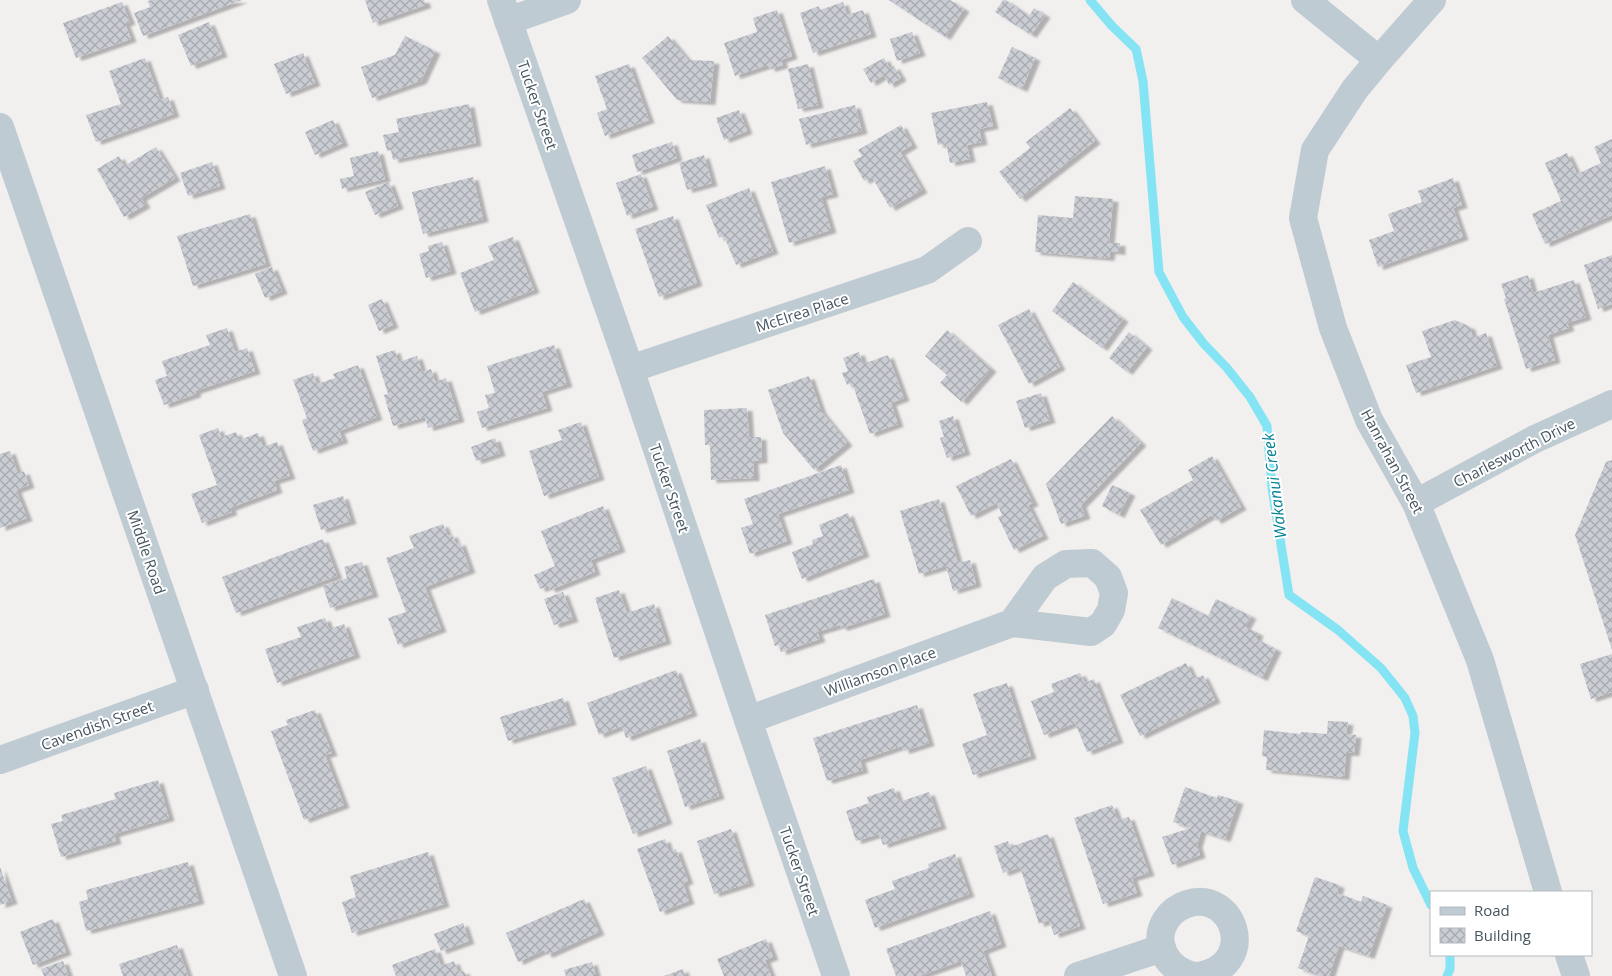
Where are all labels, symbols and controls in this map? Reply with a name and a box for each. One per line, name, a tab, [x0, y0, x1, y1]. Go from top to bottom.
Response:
street label: Tucker Street	[513, 58, 563, 152]
street label: McElrea Place	[753, 288, 851, 336]
street label: Hanrahan Street	[1357, 405, 1429, 517]
street label: Charlesworth Drive	[1450, 413, 1578, 491]
water label: Wakanui Creek	[1256, 431, 1291, 540]
street label: Tucker Street	[645, 441, 695, 535]
street label: Middle Road	[123, 507, 171, 597]
street label: Williamson Place	[821, 642, 939, 700]
street label: Cavendish Street	[38, 695, 156, 755]
street label: Tucker Street	[775, 824, 825, 918]
legend	[1430, 891, 1592, 956]
text: Road	[1474, 900, 1510, 920]
text: Building	[1474, 925, 1531, 945]

